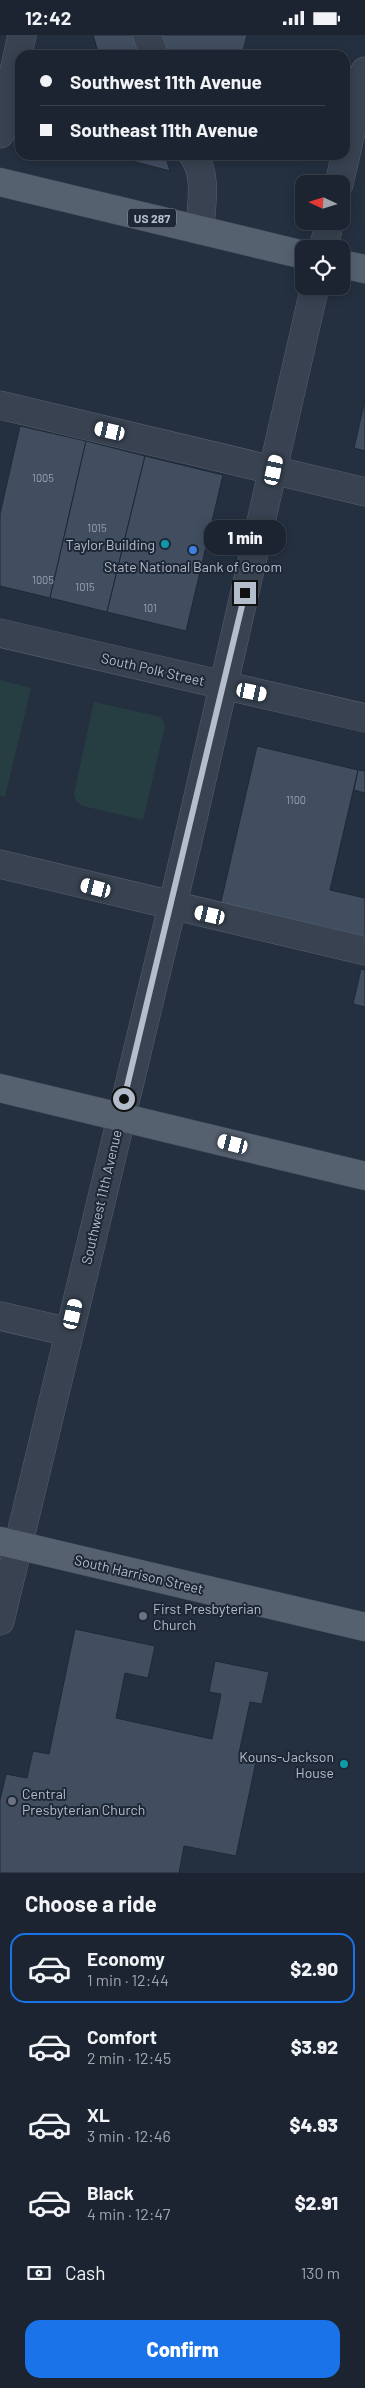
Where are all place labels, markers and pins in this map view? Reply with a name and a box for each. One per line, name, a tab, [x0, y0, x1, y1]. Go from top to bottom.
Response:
place label: Taylor Building	[66, 536, 155, 553]
marker: Taylor Building	[159, 538, 171, 550]
marker: State National Bank of Groom	[187, 544, 199, 556]
place label: State National Bank of Groom	[104, 558, 282, 575]
place label: First Presbyterian Church	[153, 1600, 261, 1633]
marker: First Presbyterian Church	[137, 1610, 149, 1622]
place label: Kouns-Jackson House	[239, 1748, 334, 1781]
marker: Kouns-Jackson House	[338, 1758, 350, 1770]
place label: Central Presbyterian Church	[22, 1785, 145, 1818]
marker: Central Presbyterian Church	[6, 1795, 18, 1807]

